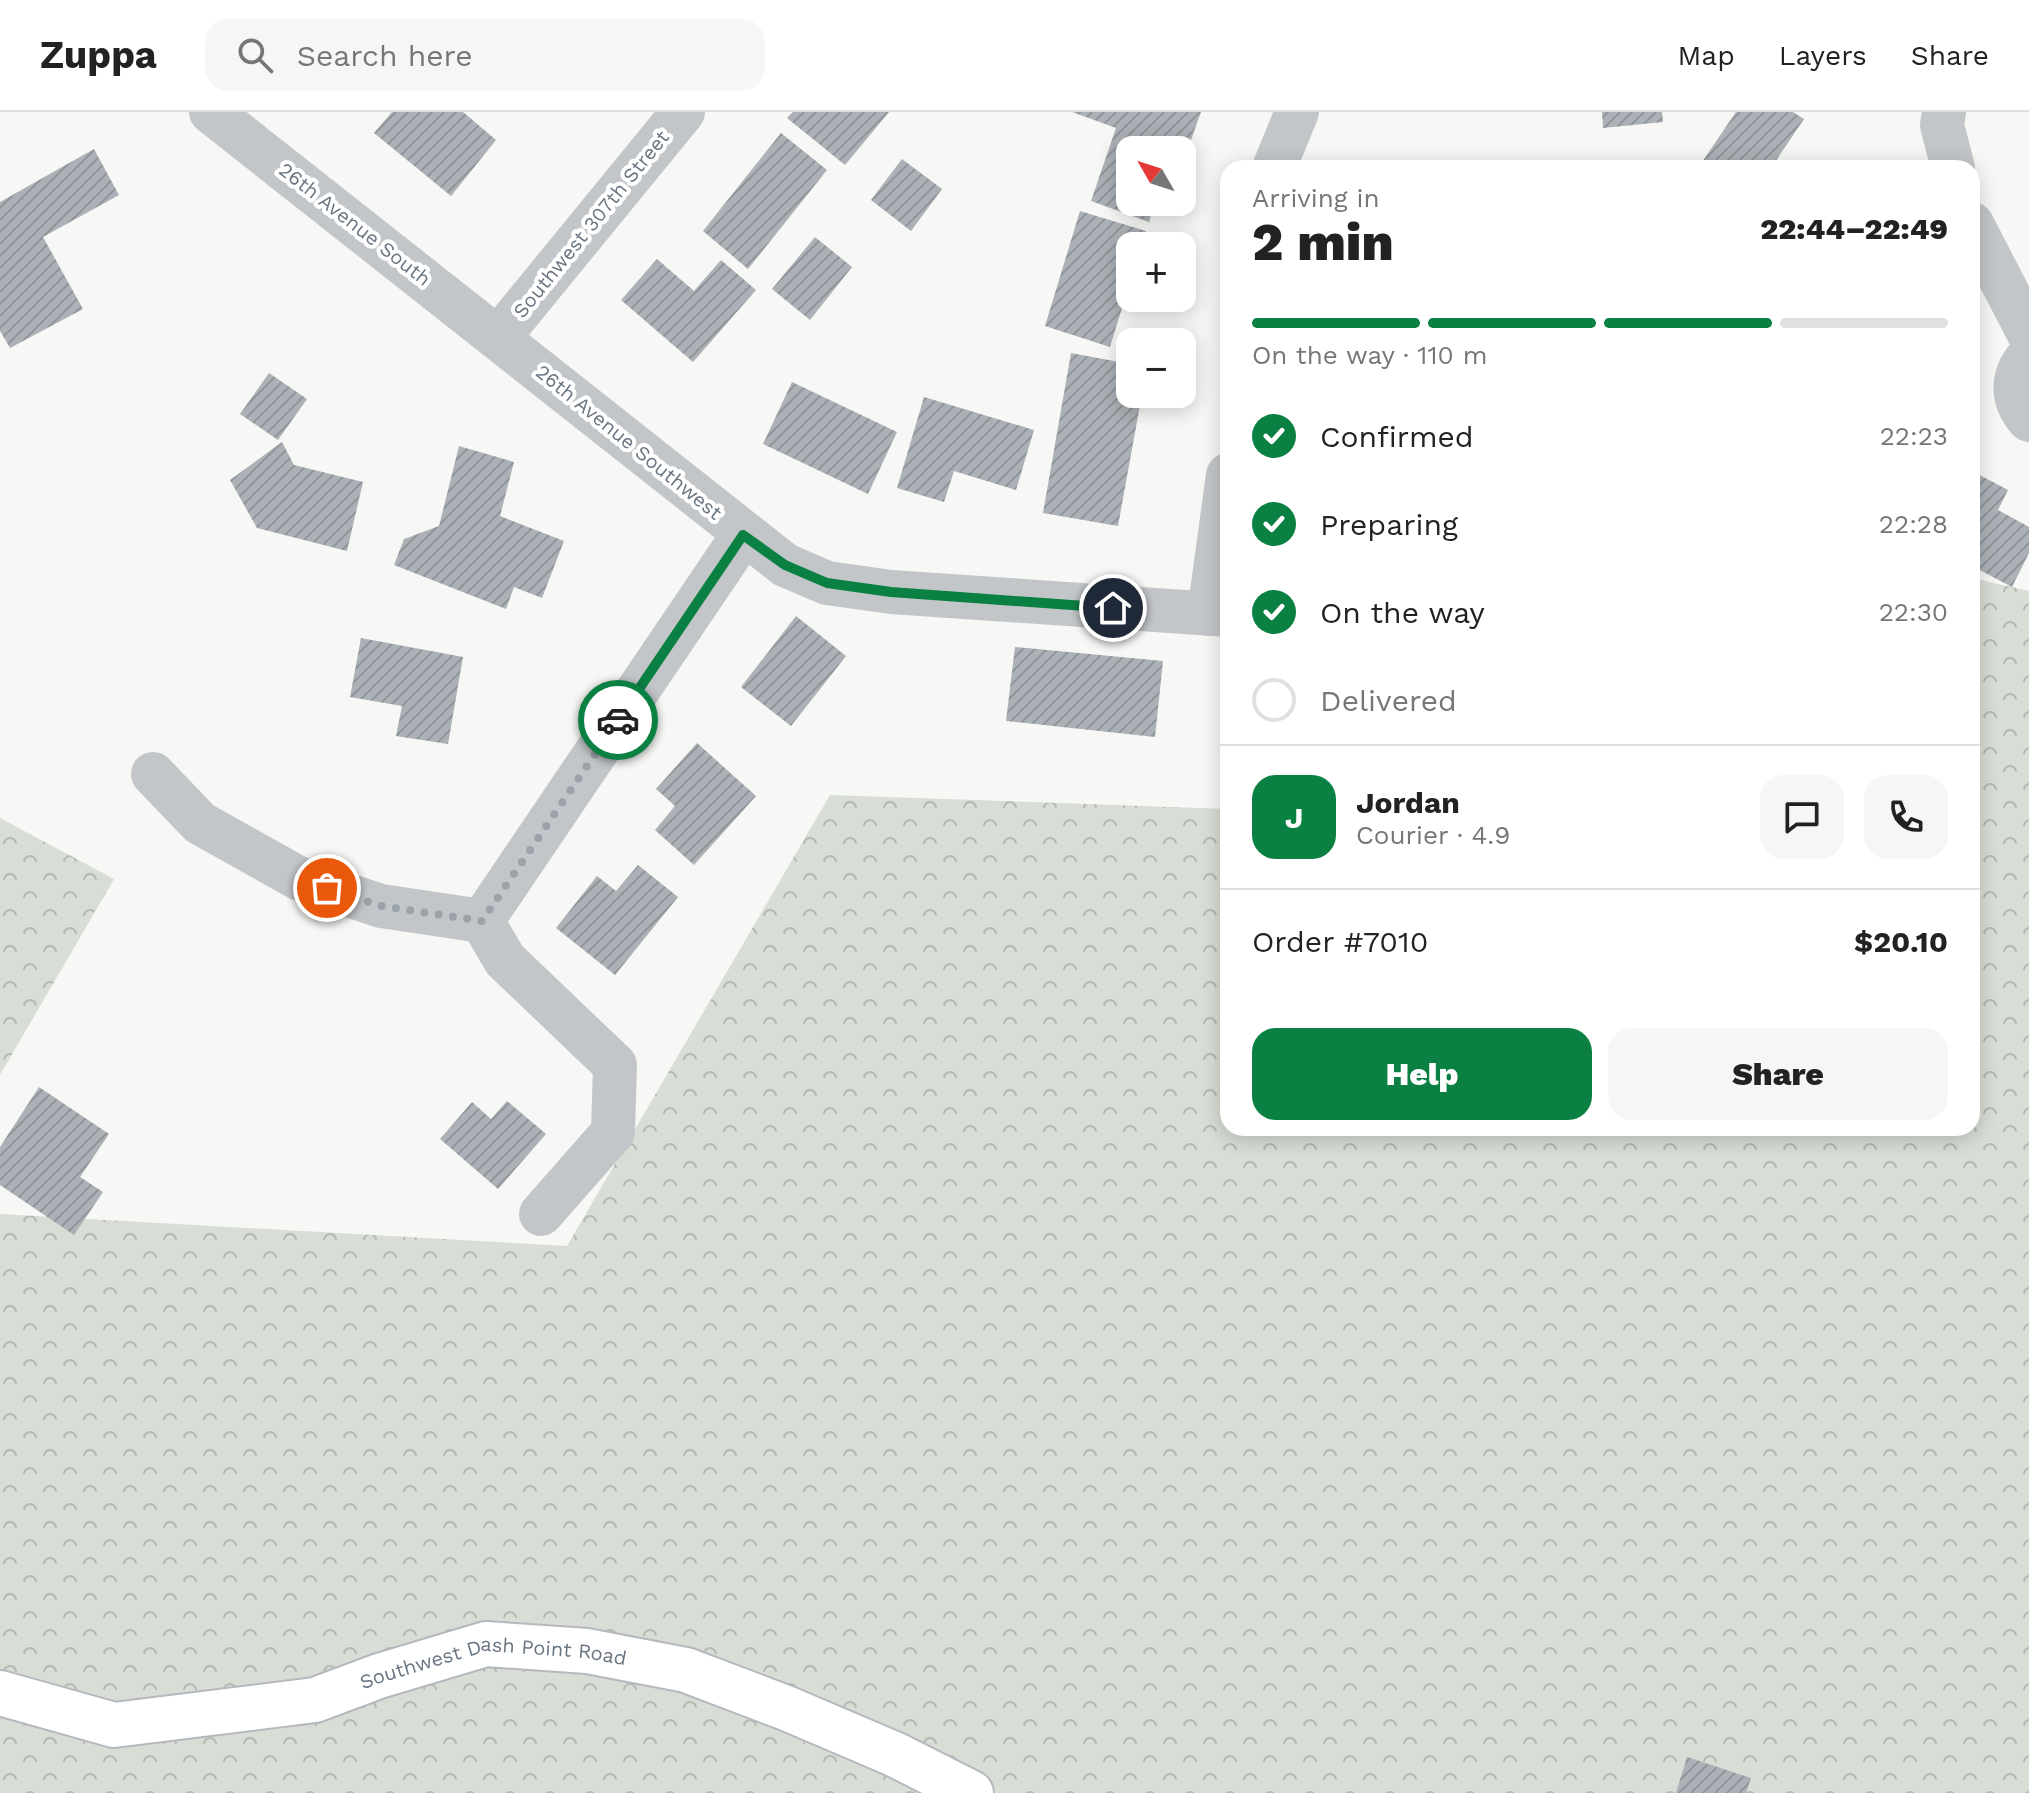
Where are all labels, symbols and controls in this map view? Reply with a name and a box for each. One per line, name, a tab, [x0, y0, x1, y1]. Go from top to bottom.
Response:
search box	[205, 19, 765, 91]
text: Zuppa	[40, 33, 157, 77]
icon: search	[233, 33, 277, 77]
text: Search here	[297, 38, 473, 73]
text: Map	[1678, 39, 1735, 72]
text: Layers	[1779, 39, 1867, 72]
text: Share	[1911, 39, 1989, 72]
street label: Southwest 307th Street	[508, 125, 674, 323]
north arrow	[1116, 136, 1196, 216]
map controls	[1116, 136, 1196, 408]
street label: 26th Avenue South	[274, 157, 436, 291]
text: Arriving in	[1252, 183, 1380, 213]
text: 22:44–22:49	[1760, 211, 1948, 246]
text: 2 min	[1252, 212, 1394, 273]
button: +	[1116, 232, 1196, 312]
button: −	[1116, 328, 1196, 408]
text: On the way · 110 m	[1252, 340, 1487, 370]
street label: 26th Avenue Southwest	[531, 359, 727, 525]
icon: check	[1252, 414, 1296, 458]
text: Confirmed	[1320, 419, 1474, 454]
text: 22:23	[1880, 421, 1948, 451]
icon: check	[1252, 502, 1296, 546]
text: Preparing	[1320, 507, 1458, 542]
text: 22:28	[1879, 509, 1948, 539]
pin	[1079, 574, 1147, 642]
icon: home	[1091, 586, 1135, 630]
icon: check	[1252, 590, 1296, 634]
text: On the way	[1320, 595, 1485, 630]
text: 22:30	[1879, 597, 1948, 627]
courier	[578, 680, 658, 760]
text: Delivered	[1320, 683, 1457, 718]
icon: car	[596, 698, 640, 742]
button: chat	[1760, 775, 1844, 859]
button: phone	[1864, 775, 1948, 859]
text: Jordan	[1356, 785, 1460, 820]
text: J	[1285, 800, 1303, 835]
text: Courier · 4.9	[1356, 820, 1510, 850]
pin	[293, 854, 361, 922]
icon: bag	[305, 866, 349, 910]
text: Order #7010	[1252, 924, 1428, 959]
text: $20.10	[1854, 924, 1948, 959]
button: Help	[1252, 1028, 1592, 1120]
button: Share	[1608, 1028, 1948, 1120]
street label: Southwest Dash Point Road	[356, 1632, 629, 1694]

